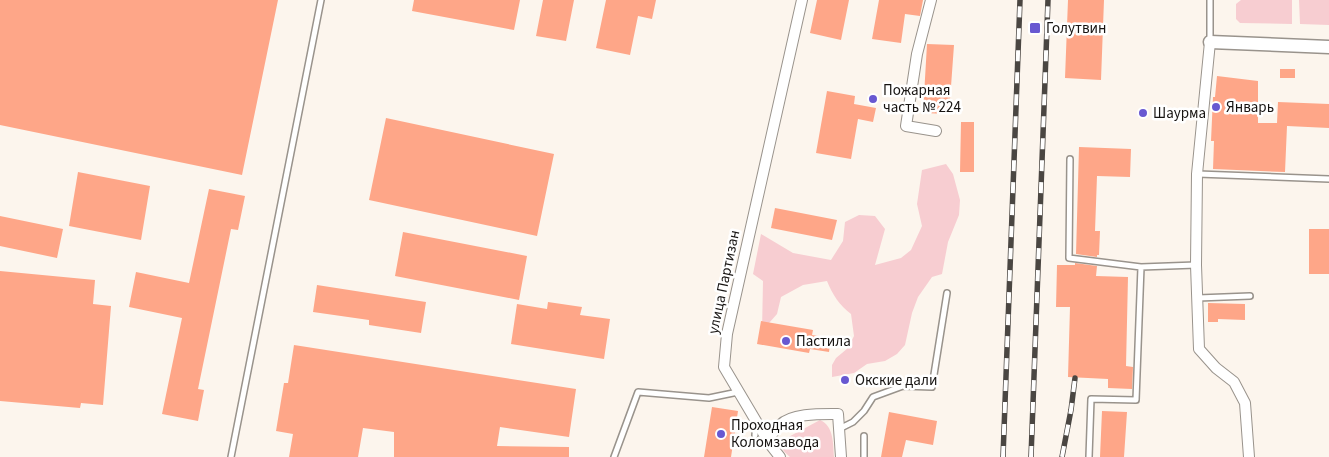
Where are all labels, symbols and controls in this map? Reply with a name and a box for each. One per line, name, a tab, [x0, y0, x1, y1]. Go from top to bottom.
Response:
place label: Голутвин	[1046, 18, 1106, 39]
marker: Голутвин	[1028, 21, 1042, 35]
place label: Пожарная часть № 224	[883, 80, 962, 118]
marker: Пожарная часть № 224	[867, 93, 879, 105]
place label: Январь	[1226, 97, 1274, 118]
marker: Январь	[1210, 101, 1222, 113]
place label: Шаурма	[1153, 103, 1206, 124]
marker: Шаурма	[1137, 107, 1149, 119]
street label: улица Партизан	[703, 228, 745, 336]
place label: Пастила	[796, 331, 851, 352]
marker: Пастила	[780, 335, 792, 347]
place label: Окские дали	[855, 370, 937, 391]
marker: Окские дали	[839, 374, 851, 386]
place label: Проходная Коломзавода	[731, 415, 819, 453]
marker: Проходная Коломзавода	[715, 428, 727, 440]

